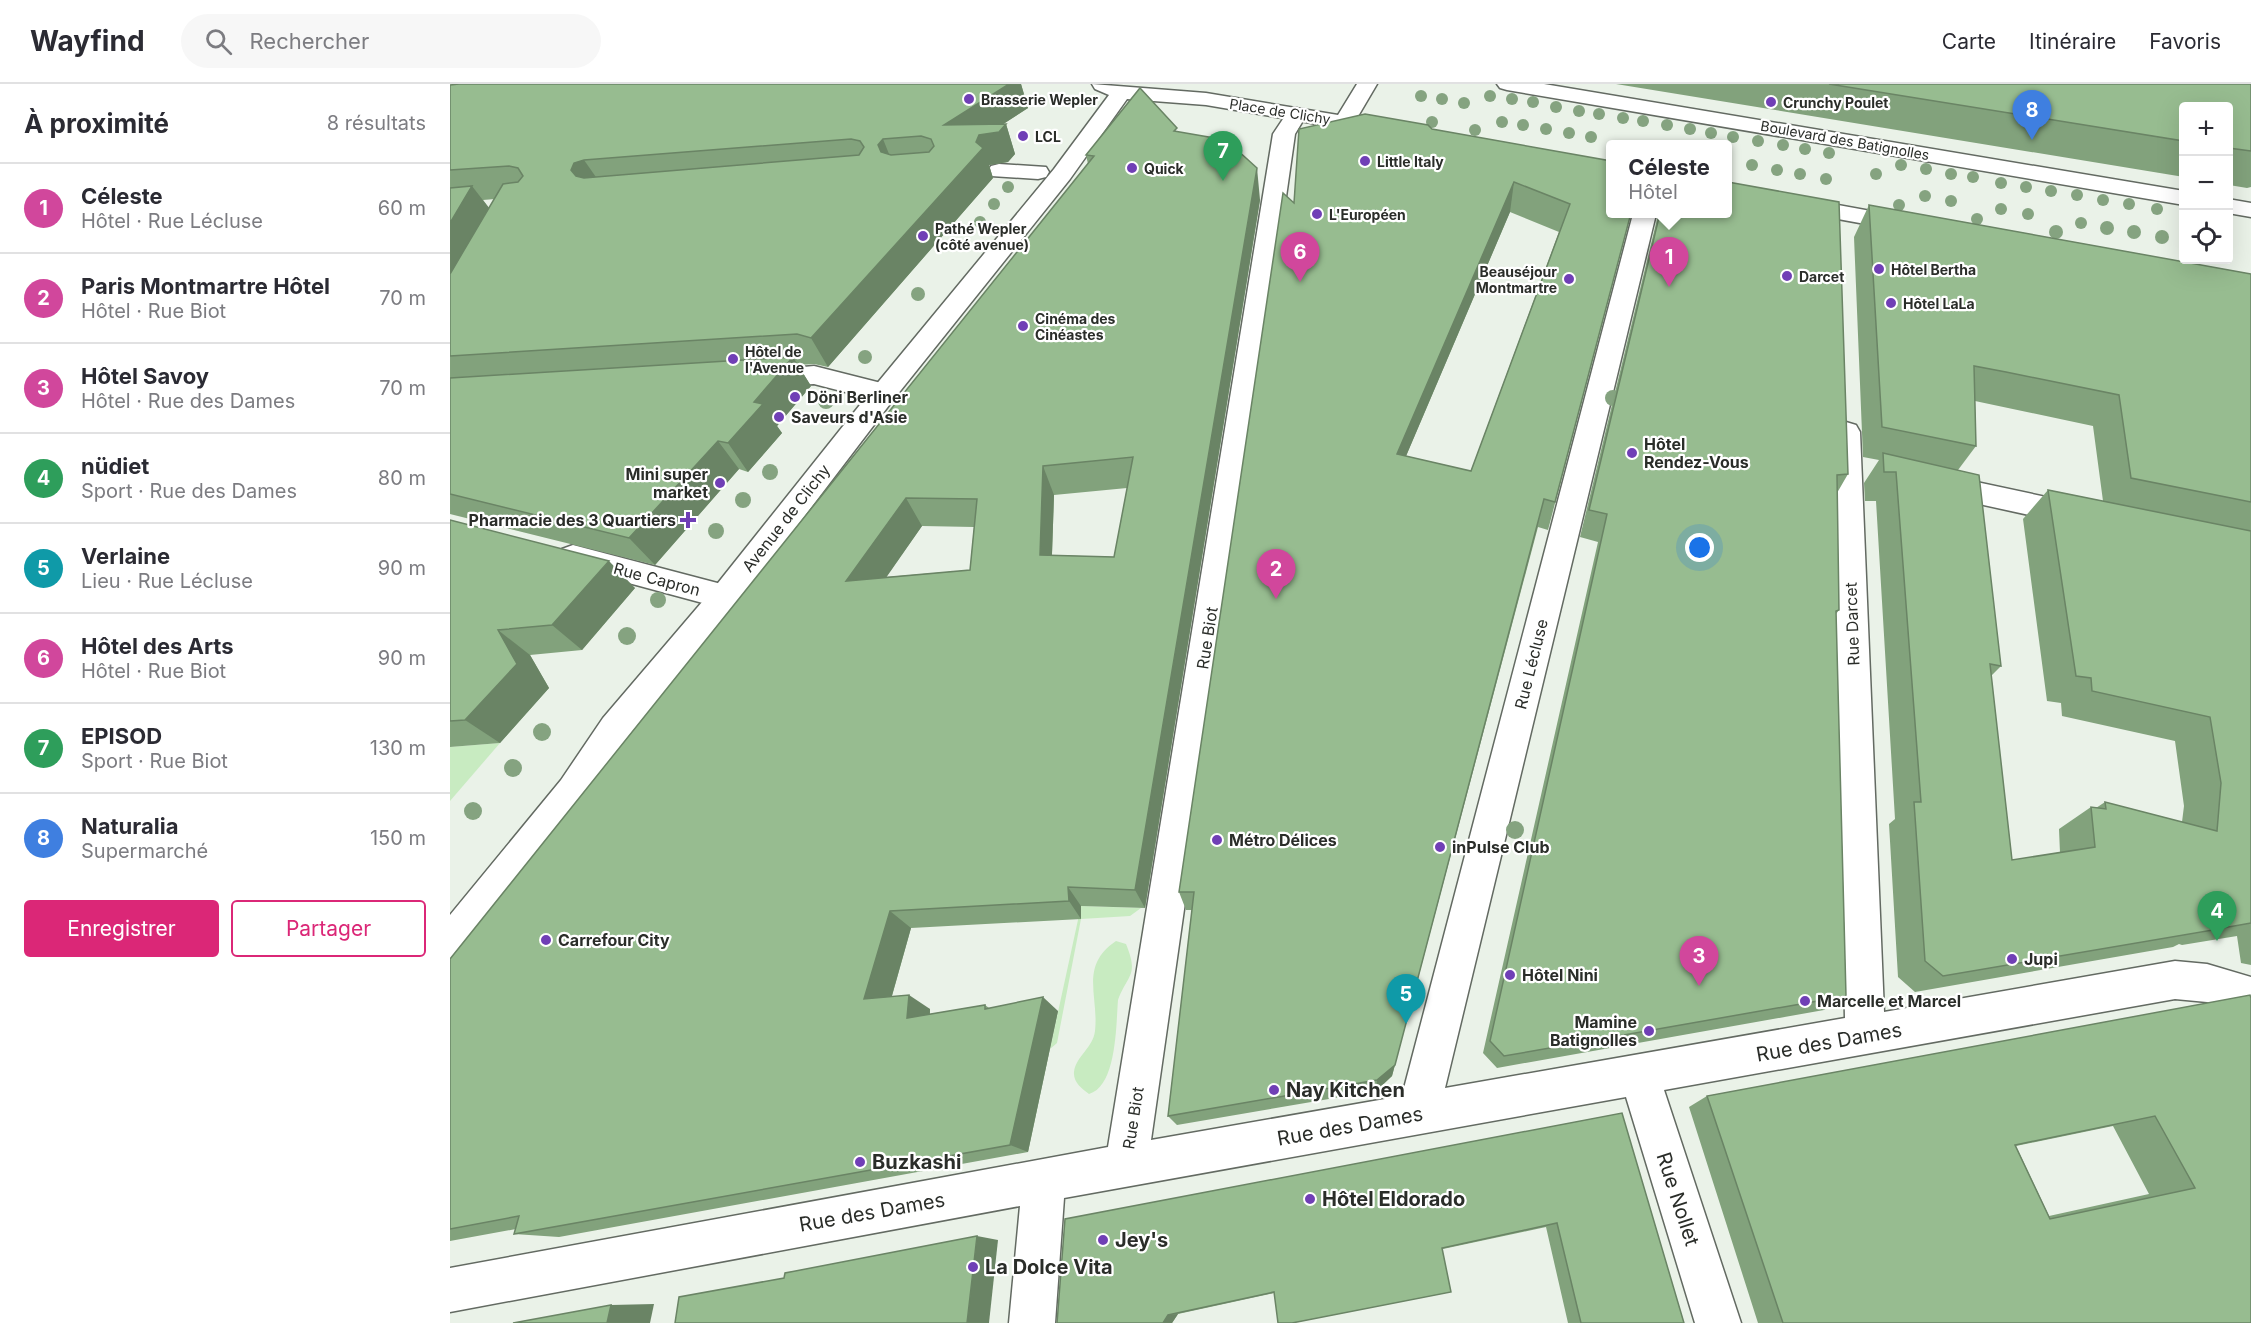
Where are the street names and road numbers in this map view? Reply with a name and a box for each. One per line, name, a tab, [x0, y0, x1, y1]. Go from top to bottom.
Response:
street label: Place de Clichy	[1228, 95, 1332, 127]
street label: Boulevard des Batignolles	[1759, 117, 1931, 163]
street label: Avenue de Clichy	[738, 460, 834, 576]
street label: Rue Capron	[611, 558, 703, 600]
street label: Rue Darcet	[1841, 582, 1863, 666]
street label: Rue Biot	[1192, 605, 1222, 671]
street label: Rue Lécluse	[1510, 617, 1552, 711]
street label: Rue des Dames	[1754, 1017, 1904, 1067]
street label: Rue Biot	[1118, 1085, 1148, 1151]
street label: Rue des Dames	[1275, 1101, 1425, 1151]
street label: Rue Nollet	[1652, 1149, 1705, 1249]
street label: Rue des Dames	[797, 1187, 947, 1237]

